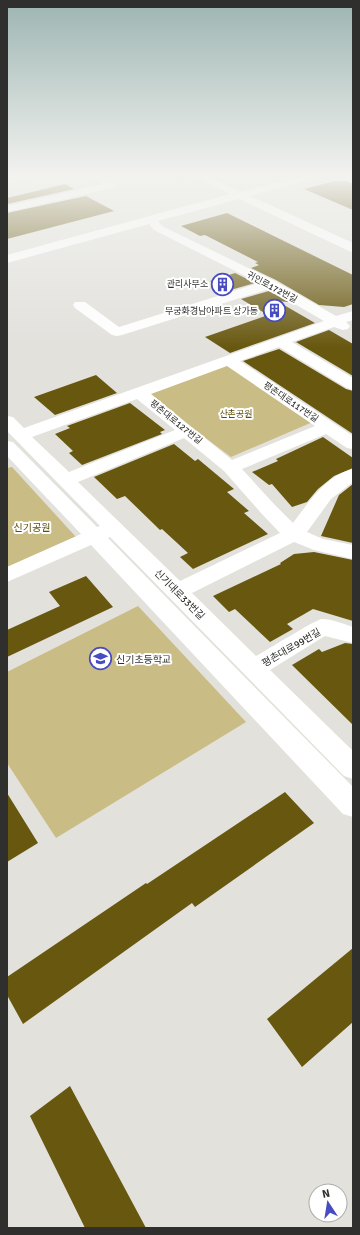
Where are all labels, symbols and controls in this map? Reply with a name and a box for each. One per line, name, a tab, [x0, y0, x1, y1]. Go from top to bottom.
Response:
street label: 귀인로172번길	[244, 269, 299, 305]
building icon: 관리사무소	[210, 271, 236, 297]
place label: 관리사무소	[167, 279, 209, 290]
building icon: 무궁화경남아파트 상가동	[261, 298, 287, 324]
place label: 무궁화경남아파트 상가동	[165, 306, 258, 317]
street label: 평촌대로117번길	[261, 380, 320, 425]
street label: 평촌대로127번길	[147, 398, 204, 447]
park label: 산촌공원	[219, 409, 253, 420]
park label: 신기공원	[14, 522, 50, 534]
street label: 신기대로33번길	[152, 567, 207, 622]
street label: 평촌대로99번길	[260, 626, 323, 670]
school or university icon: 신기초등학교	[87, 646, 113, 672]
place label: 신기초등학교	[116, 654, 171, 666]
north arrow	[308, 1183, 348, 1223]
text: N	[321, 1187, 331, 1201]

